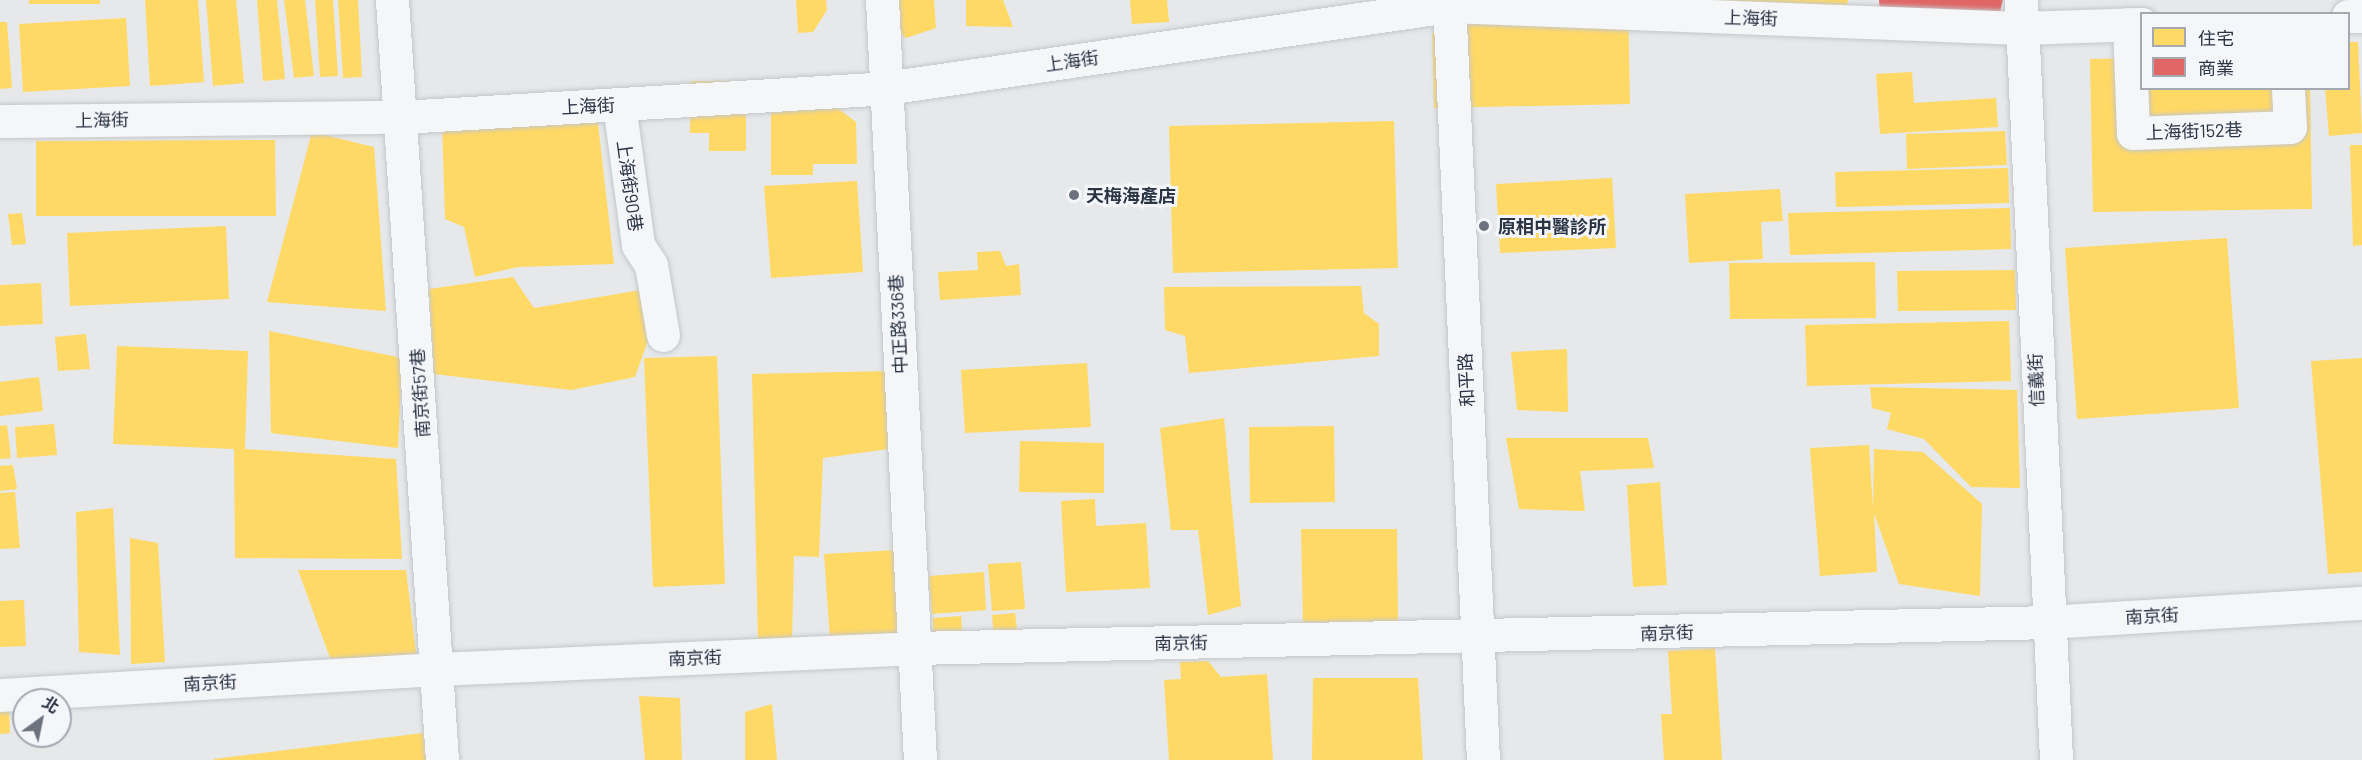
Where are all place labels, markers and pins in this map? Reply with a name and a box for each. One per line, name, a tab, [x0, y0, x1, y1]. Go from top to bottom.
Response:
place label: 天梅海產店	[1086, 184, 1176, 206]
marker: 天梅海產店	[1067, 188, 1081, 202]
place label: 原相中醫診所	[1498, 215, 1606, 237]
marker: 原相中醫診所	[1475, 217, 1493, 235]

